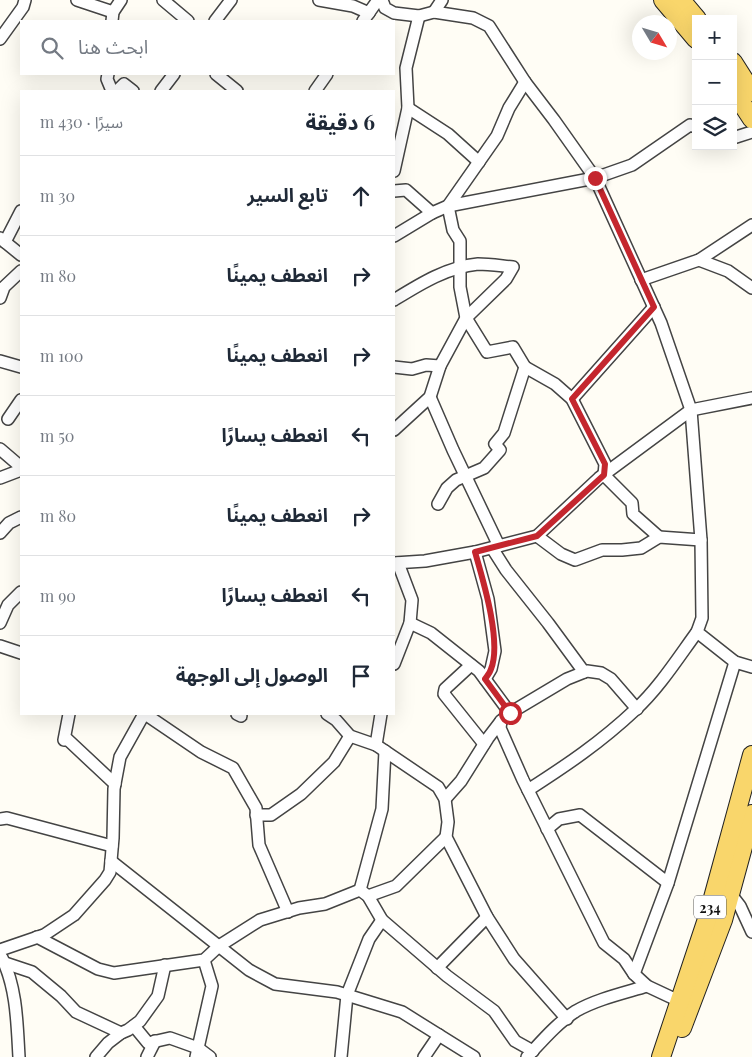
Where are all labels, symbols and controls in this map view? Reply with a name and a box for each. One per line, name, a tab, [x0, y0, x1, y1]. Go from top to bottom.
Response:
north arrow	[632, 15, 677, 60]
map controls	[692, 15, 737, 150]
button: +	[692, 15, 737, 60]
search box	[20, 20, 395, 75]
text: ابحث هنا	[78, 33, 148, 59]
icon: search	[38, 34, 66, 62]
button: −	[692, 60, 737, 105]
button: layers	[692, 105, 737, 150]
text: 6 دقيقة	[305, 107, 375, 135]
text: سيرًا · 430 m	[40, 111, 123, 132]
route end	[584, 167, 607, 190]
text: تابع السير	[247, 181, 328, 207]
icon: ahead	[347, 182, 375, 210]
text: 30 m	[40, 185, 75, 206]
text: انعطف يمينًا	[226, 261, 328, 287]
icon: right	[347, 262, 375, 290]
text: 80 m	[40, 265, 76, 286]
text: انعطف يمينًا	[226, 341, 328, 367]
icon: right	[347, 342, 375, 370]
text: 100 m	[40, 345, 83, 366]
text: انعطف يسارًا	[222, 421, 328, 447]
icon: left	[347, 422, 375, 450]
text: 50 m	[40, 425, 74, 446]
text: انعطف يمينًا	[226, 501, 328, 527]
icon: right	[347, 502, 375, 530]
text: 80 m	[40, 505, 76, 526]
text: انعطف يسارًا	[222, 581, 328, 607]
icon: left	[347, 582, 375, 610]
text: 90 m	[40, 585, 76, 606]
text: الوصول إلى الوجهة	[176, 661, 328, 687]
icon: arrive	[347, 662, 375, 690]
route start	[499, 702, 522, 725]
road number: 234	[694, 896, 726, 919]

